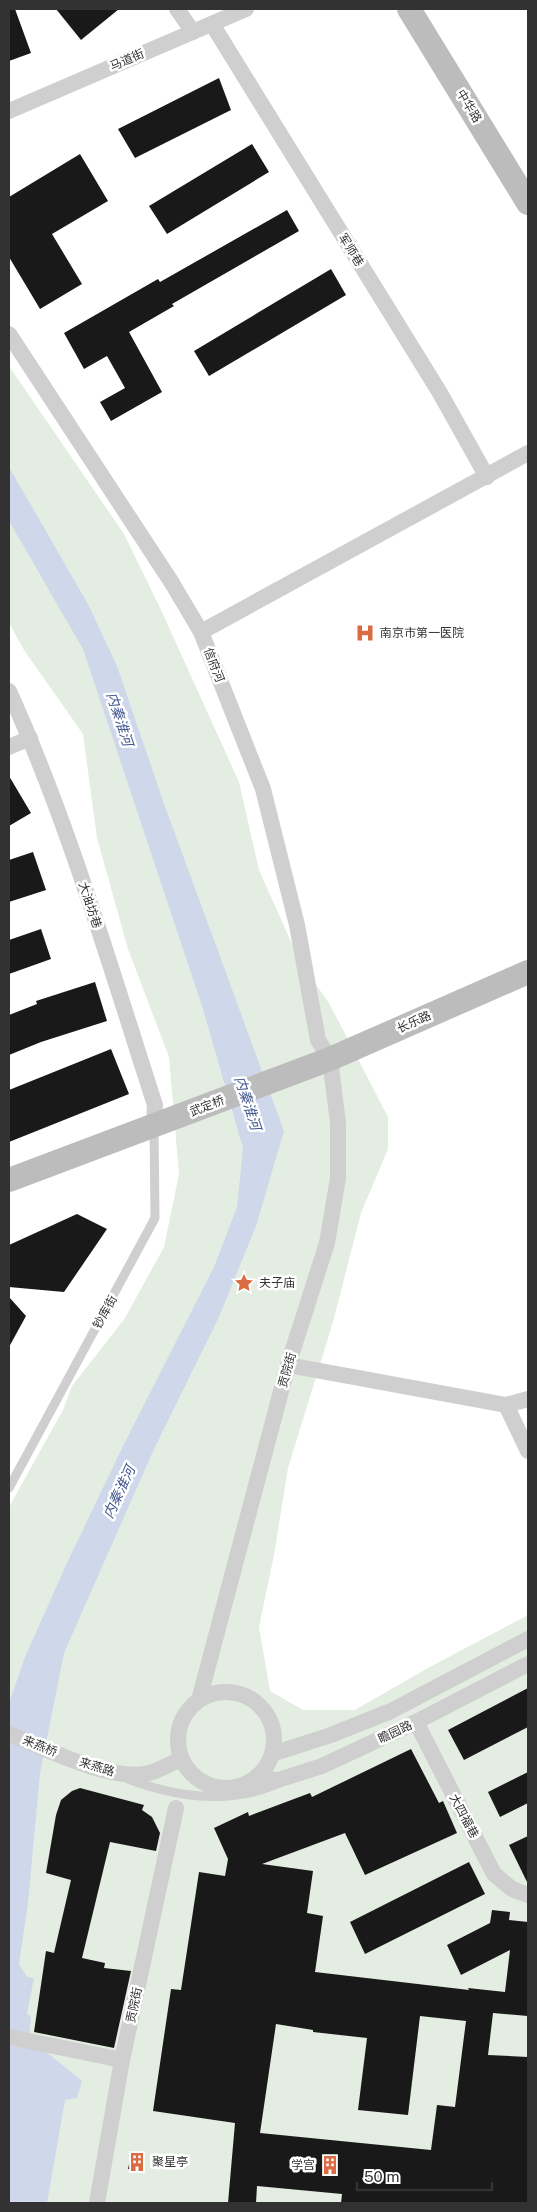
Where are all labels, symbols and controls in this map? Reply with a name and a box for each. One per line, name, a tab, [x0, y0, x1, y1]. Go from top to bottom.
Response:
street label: 马道街	[108, 47, 146, 73]
street label: 中华路	[454, 87, 484, 125]
street label: 军师巷	[336, 231, 366, 269]
hospital icon: 南京市第一医院	[354, 622, 376, 644]
place label: 南京市第一医院	[380, 626, 464, 640]
street label: 信府河	[201, 646, 227, 684]
water label: 内秦淮河	[104, 690, 137, 751]
street label: 大油坊巷	[76, 880, 104, 930]
street label: 长乐路	[395, 1008, 433, 1036]
water label: 内秦淮河	[232, 1074, 265, 1135]
street label: 武定桥	[188, 1093, 226, 1119]
place icon: 夫子庙	[233, 1272, 255, 1294]
place label: 夫子庙	[259, 1276, 295, 1290]
street label: 钞库街	[90, 1293, 120, 1331]
street label: 贡院街	[275, 1351, 299, 1389]
water label: 内秦淮河	[100, 1461, 139, 1521]
street label: 瞻园路	[376, 1718, 414, 1746]
street label: 来燕桥	[21, 1733, 59, 1759]
street label: 来燕路	[78, 1755, 116, 1779]
street label: 大四福巷	[447, 1792, 481, 1840]
street label: 贡院街	[123, 1986, 145, 2024]
building icon: 聚星亭	[126, 2151, 148, 2173]
building icon: 学宫	[319, 2154, 341, 2176]
place label: 聚星亭	[152, 2155, 188, 2169]
place label: 学宫	[291, 2158, 315, 2172]
scale bar	[357, 2160, 492, 2192]
text: 50 m	[364, 2168, 399, 2185]

